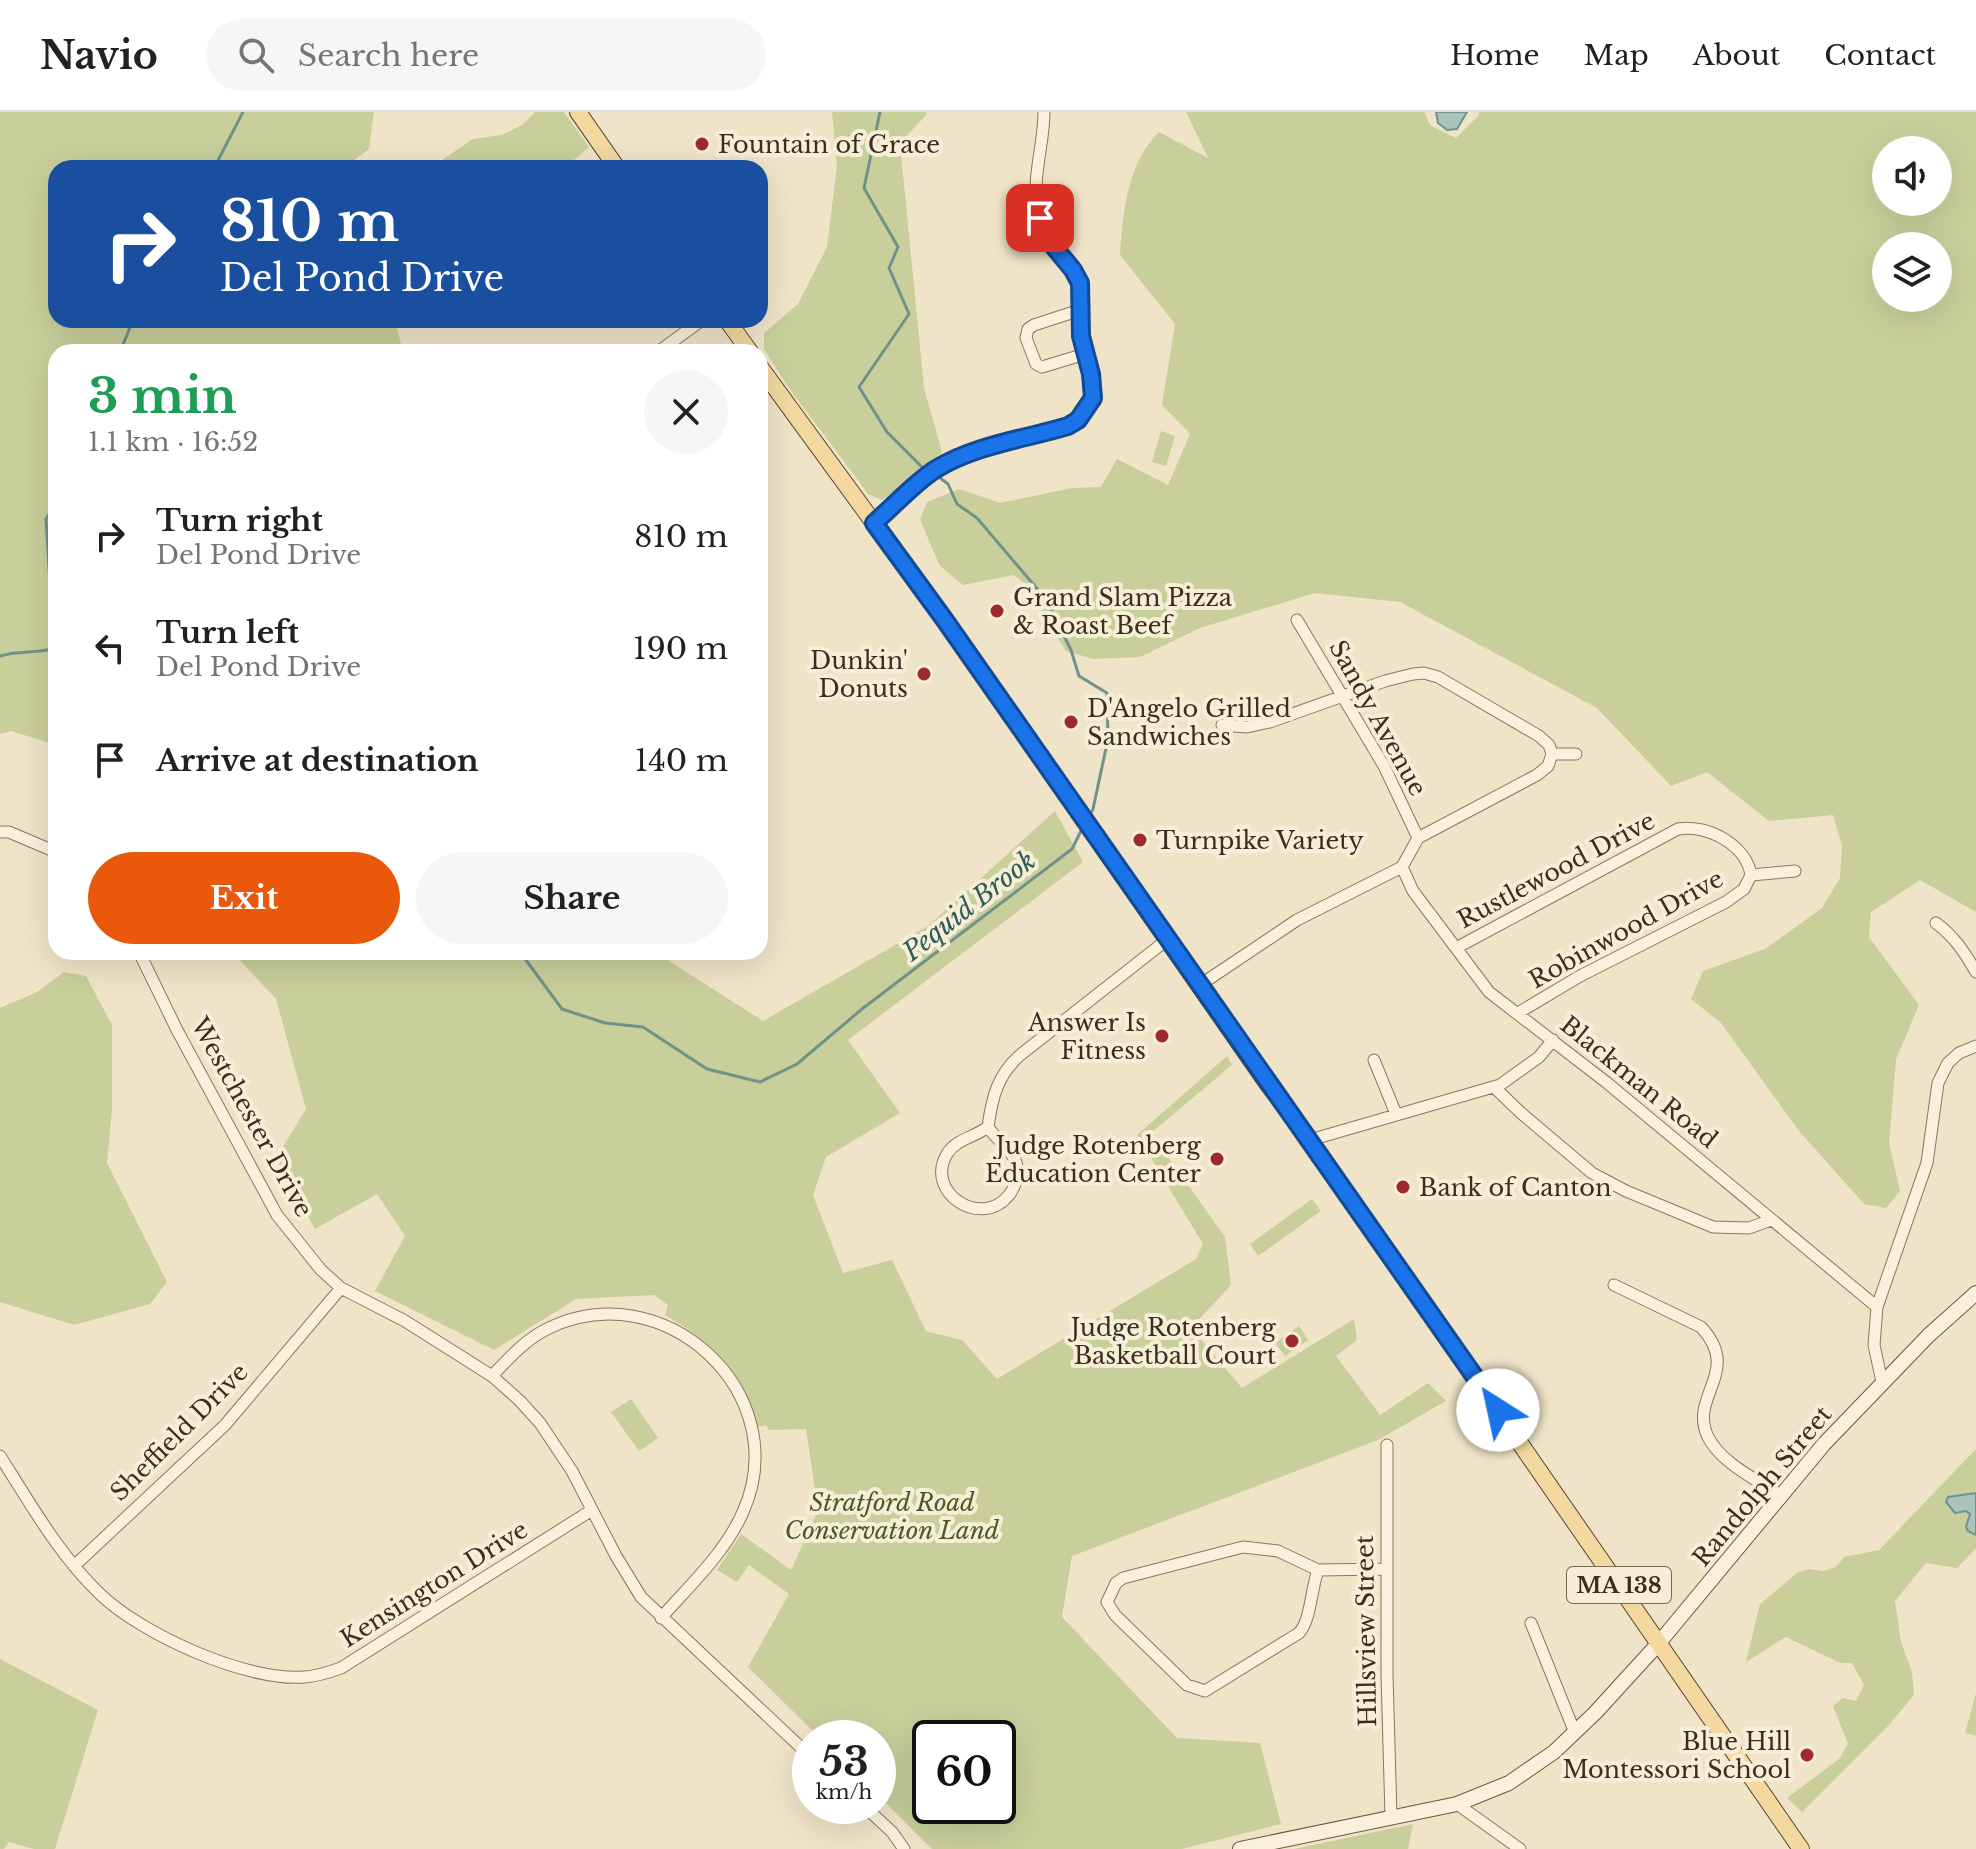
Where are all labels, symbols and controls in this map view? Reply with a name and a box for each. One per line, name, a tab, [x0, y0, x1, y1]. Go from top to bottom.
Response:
search box	[206, 19, 766, 91]
text: Navio	[40, 32, 158, 79]
icon: search	[234, 33, 278, 77]
text: Search here	[298, 37, 479, 74]
text: Home	[1450, 38, 1540, 73]
text: Map	[1584, 38, 1649, 73]
text: About	[1693, 38, 1780, 73]
text: Contact	[1824, 38, 1936, 73]
place label: Fountain of Grace	[718, 130, 940, 159]
marker: Fountain of Grace	[693, 135, 711, 153]
map controls	[1872, 136, 1952, 312]
button: sound	[1872, 136, 1952, 216]
pin	[1006, 184, 1074, 252]
text: 810 m	[220, 187, 399, 256]
icon: right	[88, 192, 192, 296]
icon: arrive	[1018, 196, 1062, 240]
button: layers	[1872, 232, 1952, 312]
text: Del Pond Drive	[220, 256, 504, 301]
text: 3 min	[88, 366, 237, 426]
button: close	[644, 370, 728, 454]
text: 1.1 km · 16:52	[88, 426, 258, 458]
text: Turn right	[156, 502, 323, 539]
icon: right	[88, 514, 132, 558]
text: 810 m	[634, 518, 728, 555]
text: Del Pond Drive	[156, 539, 361, 571]
place label: Grand Slam Pizza & Roast Beef	[1013, 583, 1233, 640]
marker: Grand Slam Pizza & Roast Beef	[988, 602, 1006, 620]
text: Turn left	[156, 614, 299, 651]
icon: left	[88, 626, 132, 670]
text: 190 m	[633, 630, 728, 667]
street label: Sandy Avenue	[1323, 635, 1433, 801]
place label: Dunkin' Donuts	[810, 646, 908, 703]
text: Del Pond Drive	[156, 651, 361, 683]
marker: Dunkin' Donuts	[915, 665, 933, 683]
place label: D'Angelo Grilled Sandwiches	[1087, 694, 1291, 751]
marker: D'Angelo Grilled Sandwiches	[1062, 713, 1080, 731]
icon: arrive	[88, 738, 132, 782]
text: Arrive at destination	[156, 742, 479, 779]
text: 140 m	[635, 742, 728, 779]
street label: Rustlewood Drive	[1452, 806, 1660, 934]
place label: Turnpike Variety	[1156, 826, 1364, 855]
marker: Turnpike Variety	[1131, 831, 1149, 849]
water label: Pequid Brook	[895, 844, 1042, 968]
button: Exit	[88, 852, 400, 944]
button: Share	[416, 852, 728, 944]
street label: Robinwood Drive	[1524, 864, 1728, 994]
place label: Answer Is Fitness	[1027, 1008, 1146, 1065]
street label: Blackman Road	[1555, 1010, 1723, 1154]
street label: Westchester Drive	[185, 1011, 319, 1222]
marker: Answer Is Fitness	[1153, 1027, 1171, 1045]
place label: Judge Rotenberg Education Center	[985, 1131, 1202, 1188]
marker: Judge Rotenberg Education Center	[1208, 1150, 1226, 1168]
place label: Bank of Canton	[1419, 1173, 1611, 1202]
marker: Bank of Canton	[1394, 1178, 1412, 1196]
place label: Judge Rotenberg Basketball Court	[1068, 1313, 1277, 1370]
marker: Judge Rotenberg Basketball Court	[1283, 1332, 1301, 1350]
street label: Sheffield Drive	[104, 1357, 254, 1507]
position arrow	[1456, 1368, 1540, 1452]
street label: Randolph Street	[1687, 1400, 1837, 1572]
park label: Stratford Road Conservation Land	[785, 1488, 1000, 1545]
street label: Kensington Drive	[335, 1515, 533, 1653]
street label: Hillsview Street	[1350, 1535, 1382, 1727]
road number: MA 138	[1567, 1567, 1671, 1603]
speed limit sign: 60	[912, 1720, 1016, 1824]
place label: Blue Hill Montessori School	[1562, 1727, 1791, 1784]
text: 53	[819, 1737, 869, 1787]
marker: Blue Hill Montessori School	[1798, 1746, 1816, 1764]
text: km/h	[816, 1780, 872, 1804]

